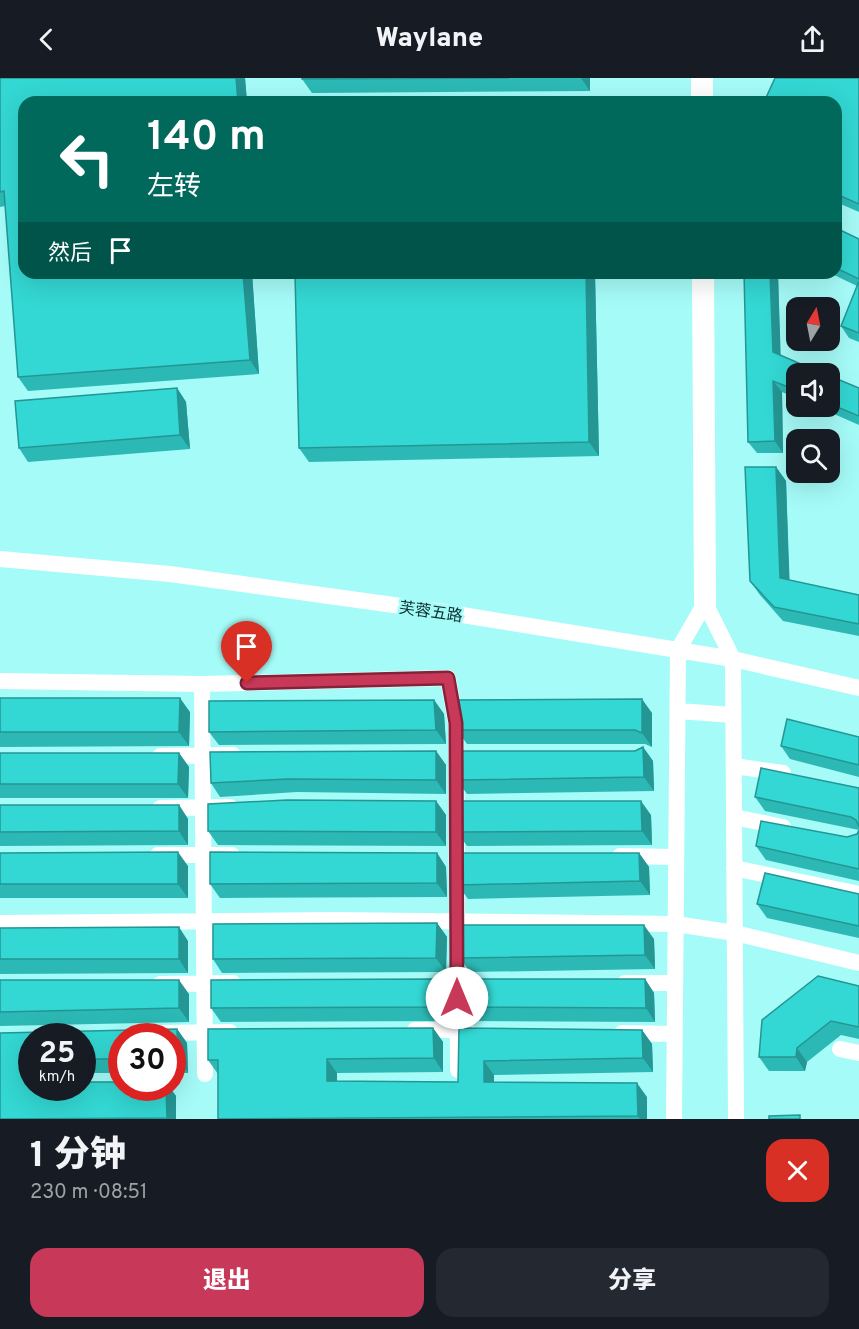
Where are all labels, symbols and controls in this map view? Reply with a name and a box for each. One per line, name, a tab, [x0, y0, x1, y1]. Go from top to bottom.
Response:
text: Waylane	[376, 22, 483, 56]
icon: back	[30, 23, 63, 56]
icon: share	[796, 23, 829, 56]
text: 140 m	[147, 112, 266, 165]
icon: left	[48, 120, 126, 198]
text: 左转	[147, 171, 201, 205]
icon: arrive	[104, 234, 137, 267]
text: 然后	[48, 241, 92, 268]
north arrow	[786, 297, 840, 351]
map controls	[786, 297, 840, 483]
button: sound	[786, 363, 840, 417]
button: search	[786, 429, 840, 483]
street label: 芙蓉五路	[398, 599, 464, 627]
pin	[221, 621, 272, 683]
icon: arrive	[230, 630, 263, 663]
position arrow	[425, 966, 489, 1030]
speed limit sign: 30	[108, 1023, 186, 1101]
text: 25	[39, 1036, 75, 1073]
text: km/h	[39, 1068, 75, 1087]
text: 1 分钟	[30, 1134, 126, 1180]
button: close	[766, 1139, 829, 1202]
text: 230 m · 08:51	[30, 1180, 147, 1206]
button: 退出	[30, 1248, 424, 1317]
button: 分享	[436, 1248, 829, 1317]

